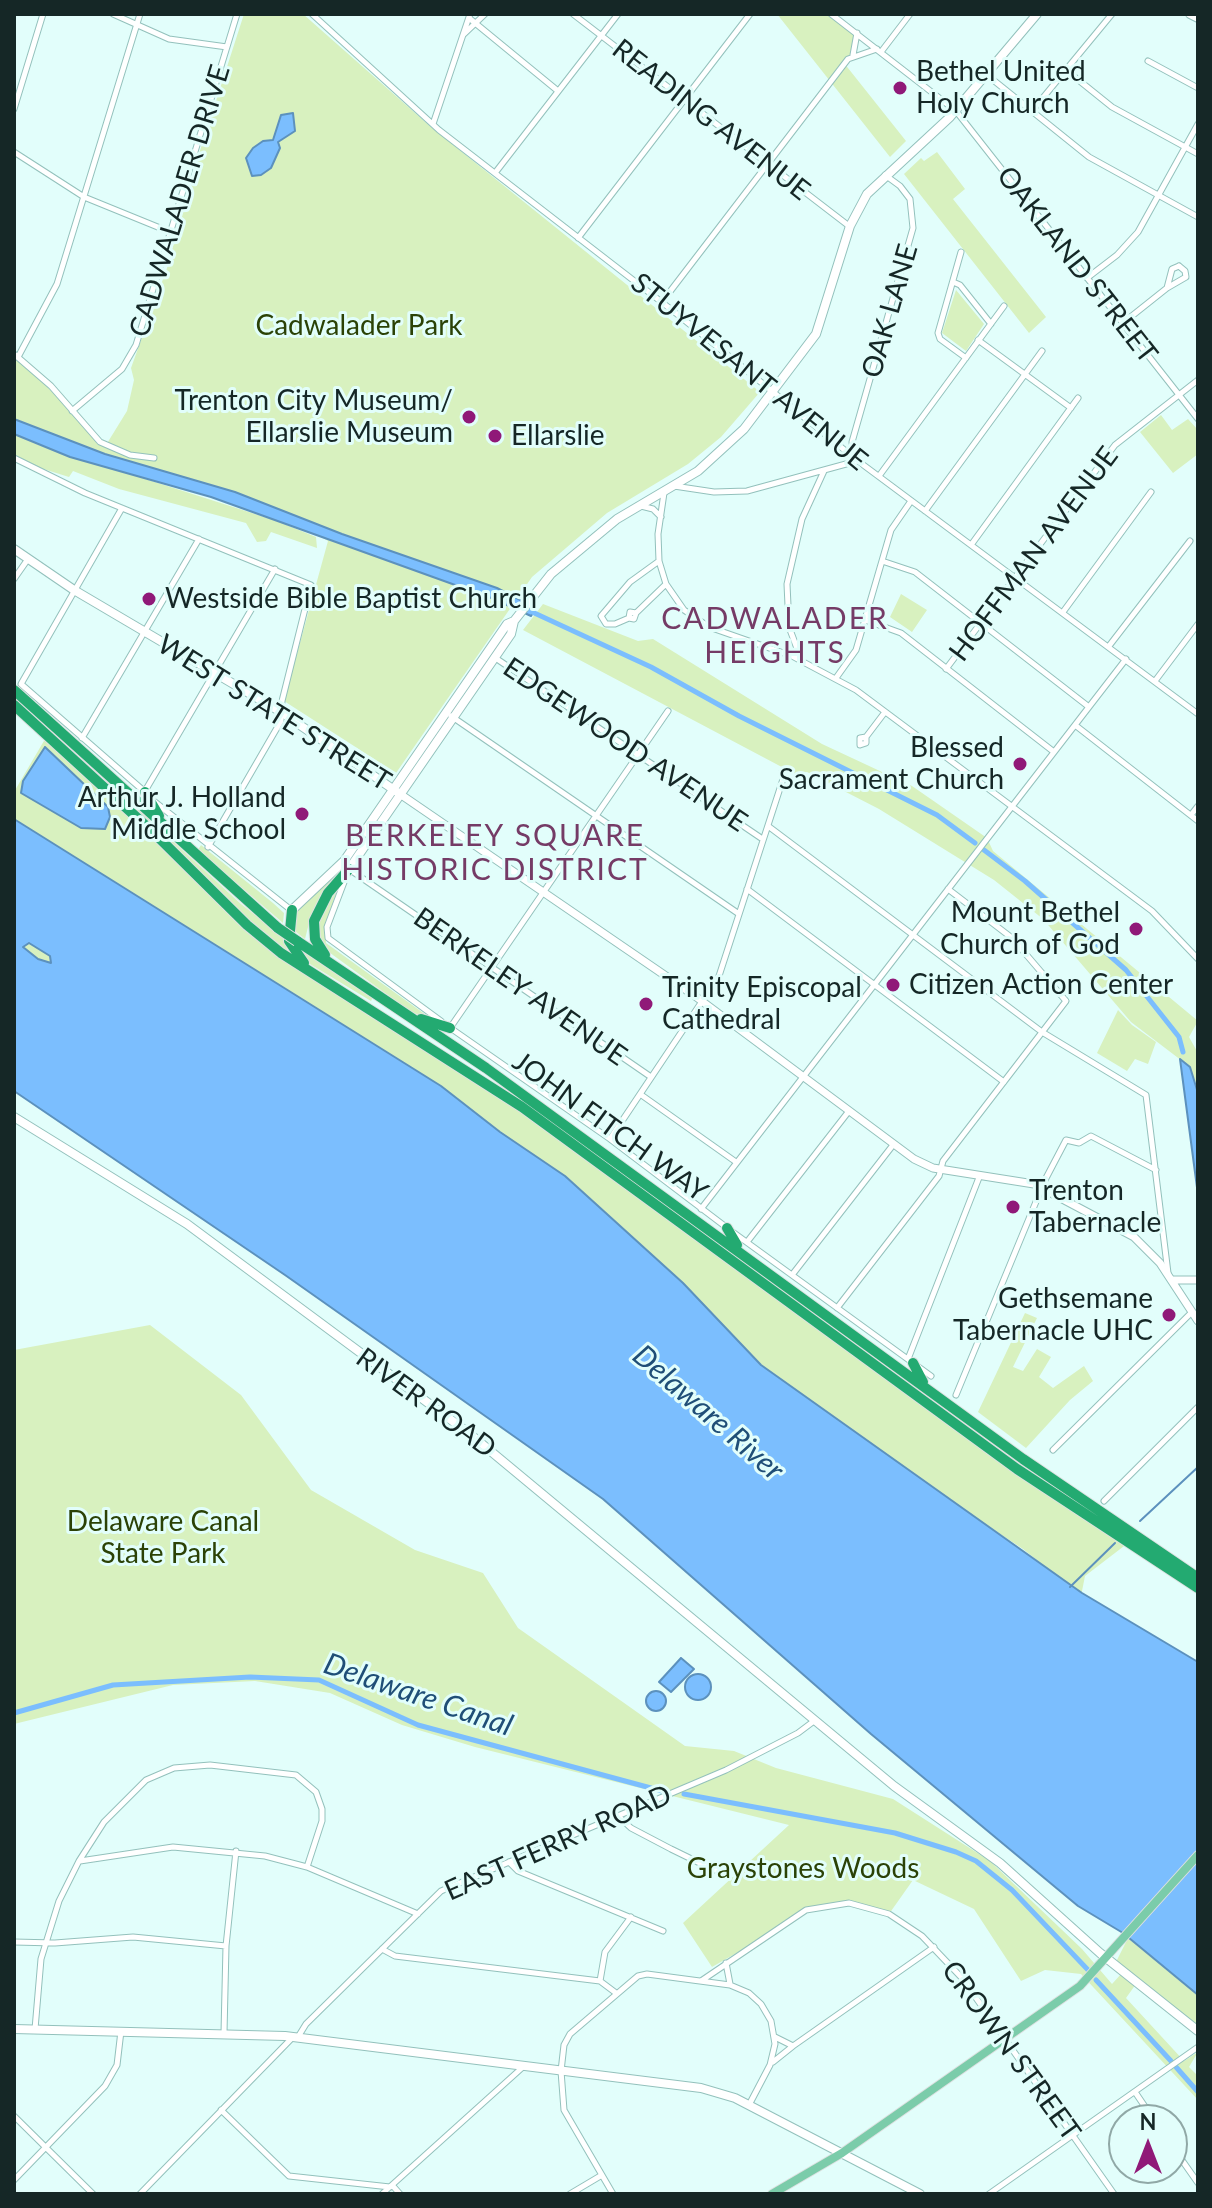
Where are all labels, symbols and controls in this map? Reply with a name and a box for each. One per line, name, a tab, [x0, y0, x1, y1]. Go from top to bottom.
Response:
street label: READING AVENUE	[605, 32, 817, 208]
place label: Bethel United Holy Church	[916, 55, 1086, 121]
street label: CADWALADER DRIVE	[123, 61, 237, 341]
marker: Bethel United Holy Church	[891, 79, 909, 97]
street label: OAKLAND STREET	[990, 160, 1164, 370]
street label: OAK LANE	[855, 240, 925, 382]
street label: STUYVESANT AVENUE	[624, 266, 874, 478]
park label: Cadwalader Park	[255, 309, 463, 343]
place label: Trenton City Museum/ Ellarslie Museum	[174, 384, 453, 450]
marker: Trenton City Museum/ Ellarslie Museum	[460, 408, 478, 426]
place label: Ellarslie	[511, 419, 605, 453]
marker: Ellarslie	[486, 427, 504, 445]
street label: HOFFMAN AVENUE	[942, 440, 1126, 668]
place label: Westside Bible Baptist Church	[165, 582, 537, 616]
marker: Westside Bible Baptist Church	[140, 590, 158, 608]
district label: CADWALADER HEIGHTS	[661, 601, 889, 672]
street label: WEST STATE STREET	[151, 628, 397, 798]
street label: EDGEWOOD AVENUE	[497, 651, 753, 839]
place label: Blessed Sacrament Church	[779, 731, 1004, 797]
marker: Blessed Sacrament Church	[1011, 755, 1029, 773]
place label: Arthur J. Holland Middle School	[78, 781, 286, 847]
marker: Arthur J. Holland Middle School	[293, 805, 311, 823]
district label: BERKELEY SQUARE HISTORIC DISTRICT	[341, 818, 649, 888]
place label: Mount Bethel Church of God	[940, 896, 1120, 962]
street label: BERKELEY AVENUE	[407, 901, 633, 1073]
marker: Mount Bethel Church of God	[1127, 920, 1145, 938]
place label: Citizen Action Center	[909, 968, 1173, 1002]
place label: Trinity Episcopal Cathedral	[662, 971, 862, 1037]
marker: Citizen Action Center	[884, 976, 902, 994]
marker: Trinity Episcopal Cathedral	[637, 995, 655, 1013]
street label: JOHN FITCH WAY	[506, 1045, 714, 1209]
place label: Trenton Tabernacle	[1029, 1174, 1161, 1240]
marker: Trenton Tabernacle	[1004, 1198, 1022, 1216]
place label: Gethsemane Tabernacle UHC	[953, 1282, 1153, 1348]
marker: Gethsemane Tabernacle UHC	[1160, 1306, 1178, 1324]
water label: Delaware River	[625, 1338, 791, 1488]
street label: RIVER ROAD	[350, 1341, 502, 1465]
park label: Delaware Canal State Park	[67, 1505, 259, 1571]
water label: Delaware Canal	[319, 1646, 517, 1744]
street label: EAST FERRY ROAD	[440, 1778, 676, 1908]
park label: Graystones Woods	[687, 1852, 919, 1886]
street label: CROWN STREET	[935, 1955, 1087, 2147]
north arrow	[1108, 2104, 1188, 2184]
text: N	[1140, 2108, 1156, 2135]

